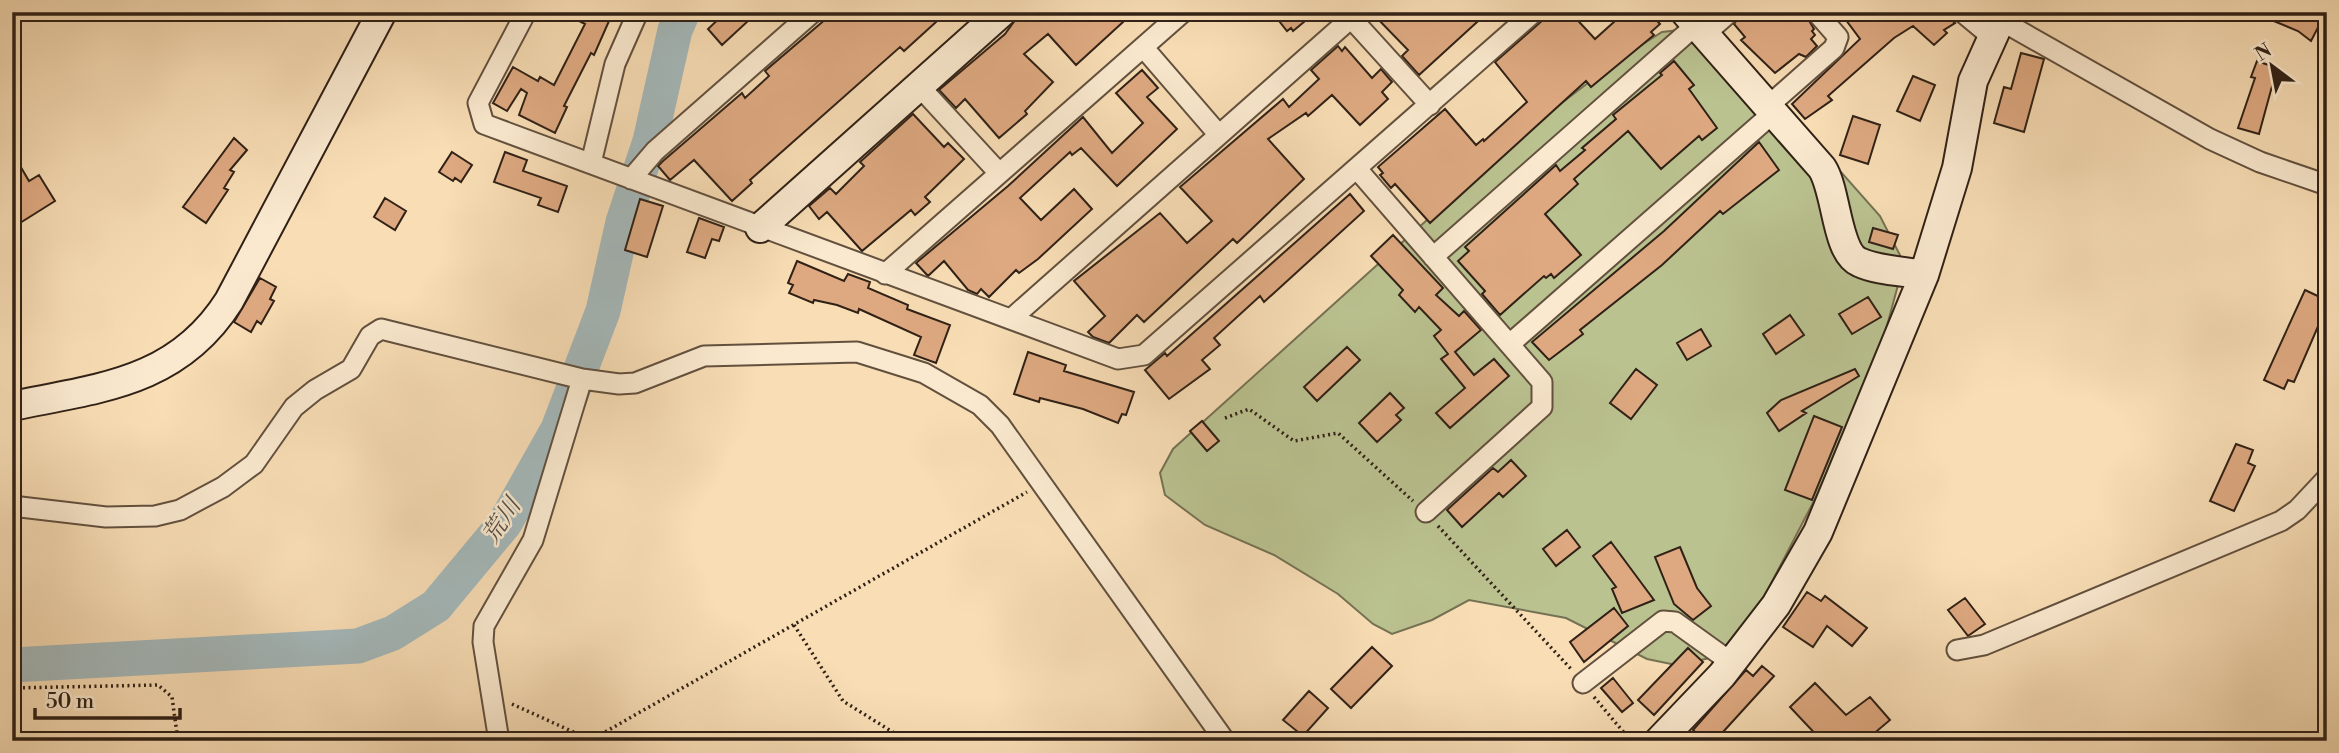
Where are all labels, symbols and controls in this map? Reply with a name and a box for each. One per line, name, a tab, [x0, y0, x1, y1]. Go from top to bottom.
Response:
north arrow	[2238, 32, 2308, 102]
text: N	[2251, 38, 2276, 67]
water label: 荒川	[476, 490, 530, 549]
scale bar	[35, 676, 180, 720]
text: 50 m	[46, 689, 94, 715]

